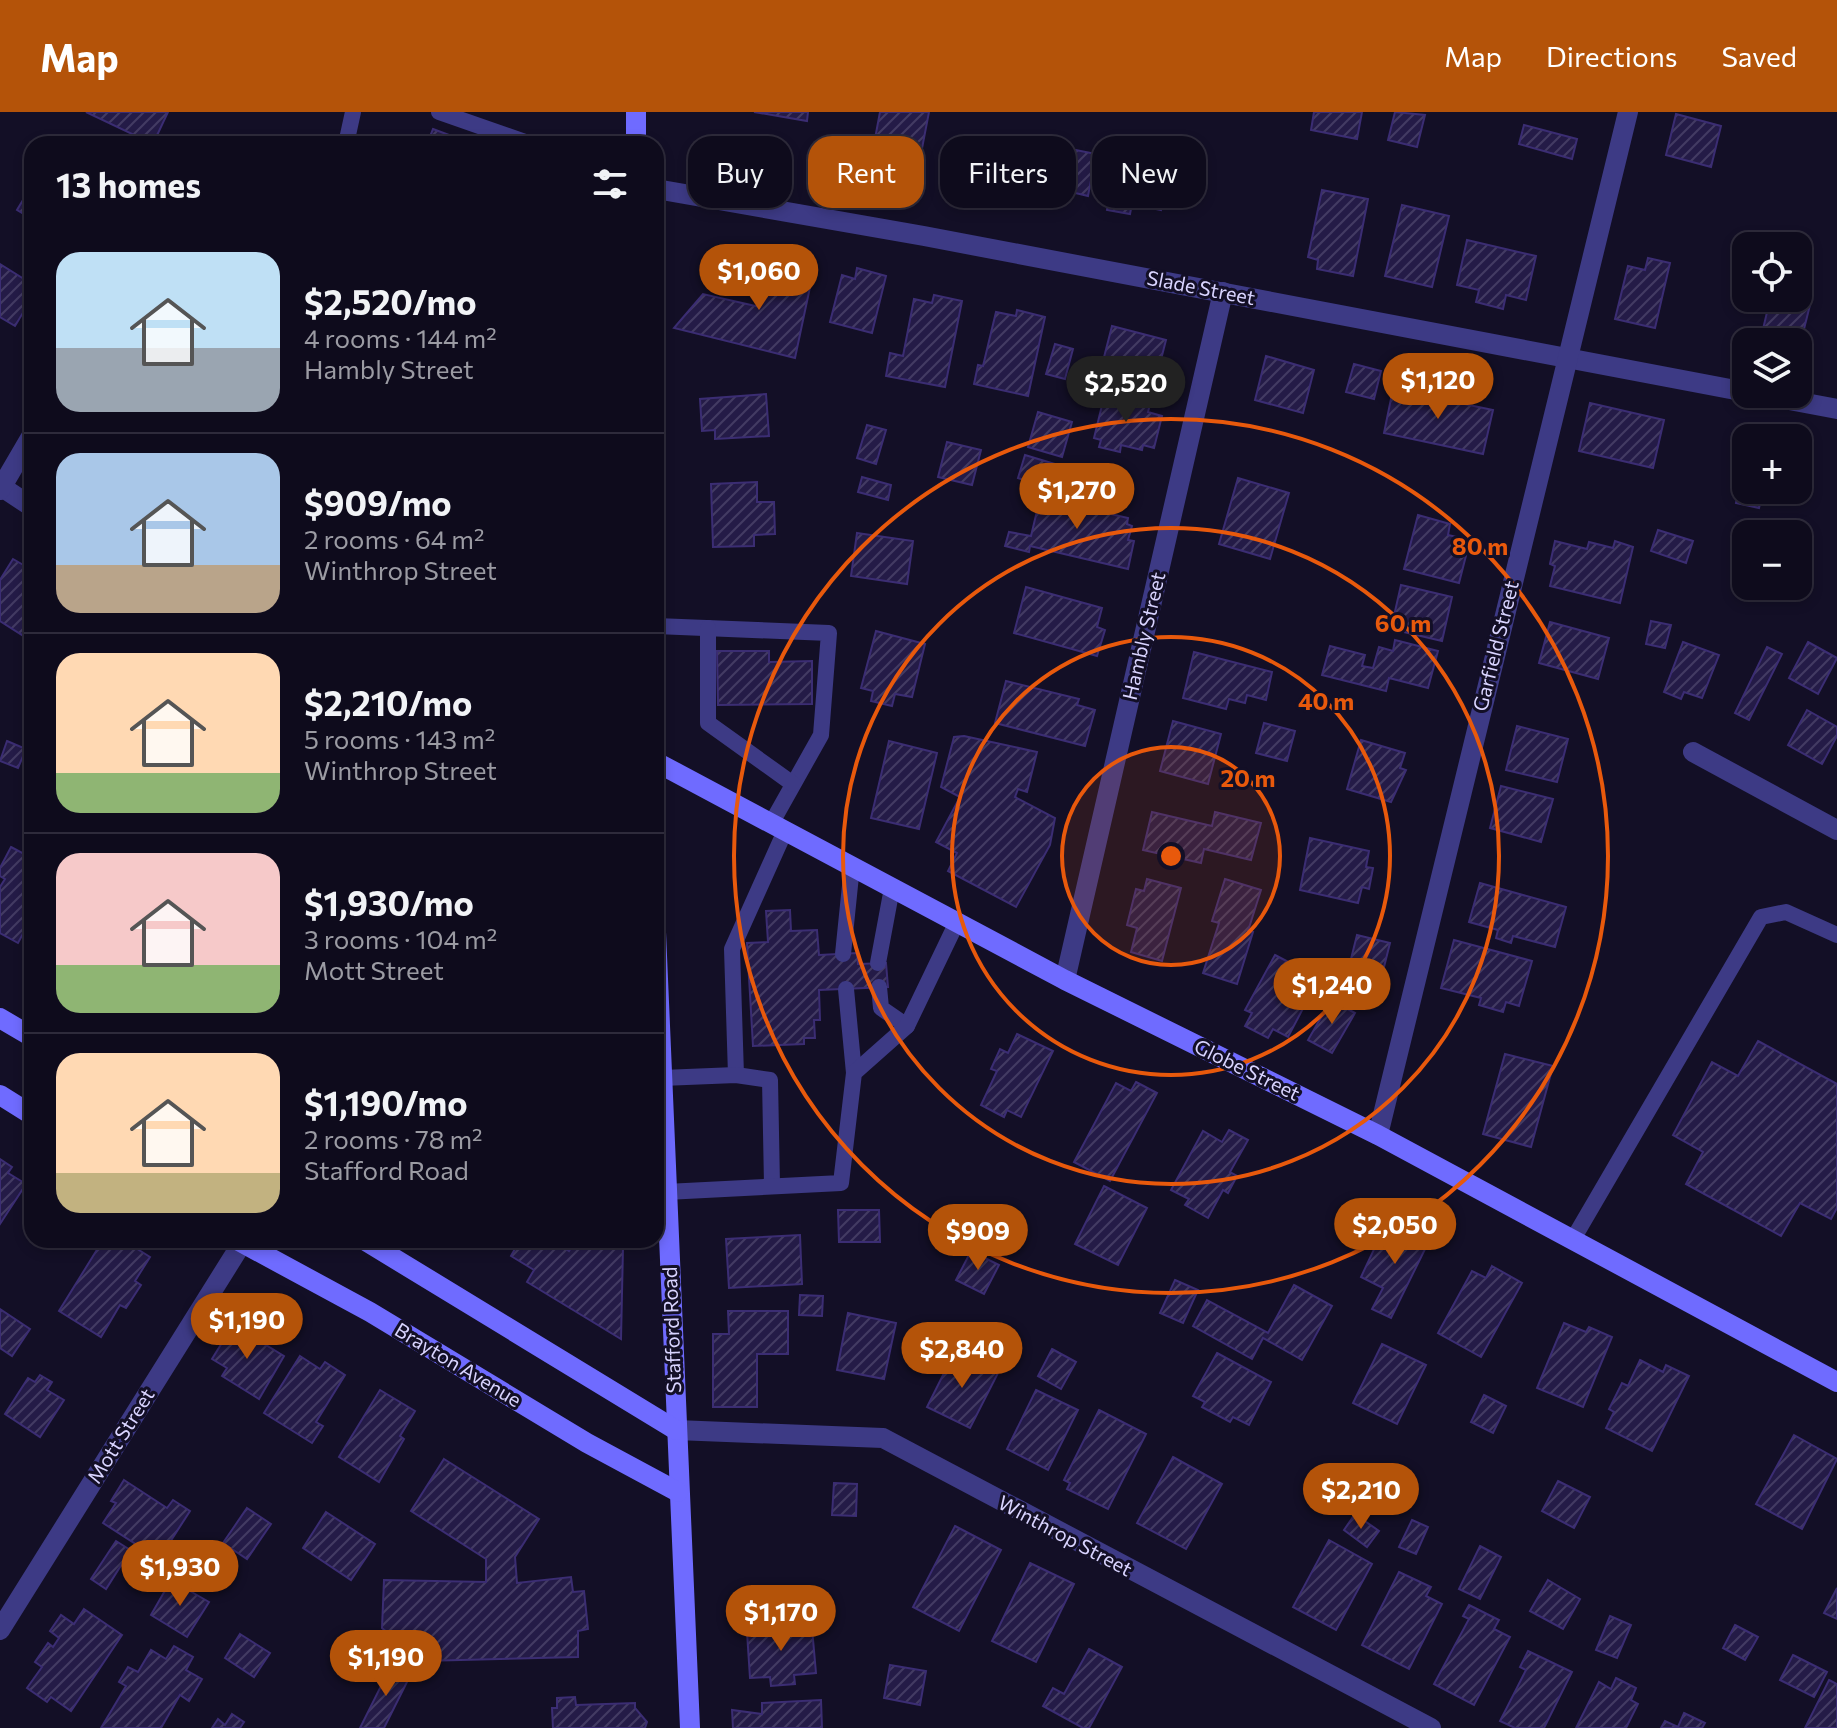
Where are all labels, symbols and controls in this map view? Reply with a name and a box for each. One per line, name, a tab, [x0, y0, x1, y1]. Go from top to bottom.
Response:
text: Map	[40, 33, 119, 80]
text: Map	[1444, 39, 1502, 73]
text: Directions	[1546, 39, 1677, 73]
text: Saved	[1721, 39, 1797, 73]
chip: Buy	[688, 136, 792, 208]
chip: Rent	[808, 136, 924, 208]
chip: Filters	[940, 136, 1076, 208]
chip: New	[1092, 136, 1206, 208]
icon: filters	[588, 162, 632, 206]
text: 13 homes	[56, 163, 201, 205]
map controls	[1732, 232, 1812, 600]
button: locate	[1732, 232, 1812, 312]
pin: $1,060	[694, 244, 824, 312]
text: $1,060	[717, 254, 801, 285]
street label: Slade Street	[1145, 265, 1257, 309]
text: $2,520/mo	[304, 280, 477, 322]
icon: home	[120, 284, 216, 380]
text: 4 rooms · 144 m²	[304, 322, 497, 353]
button: layers	[1732, 328, 1812, 408]
text: Hambly Street	[304, 353, 474, 384]
pin: $1,120	[1373, 353, 1503, 421]
pin: $2,520	[1061, 356, 1191, 424]
text: $1,120	[1401, 363, 1475, 394]
text: $2,520	[1084, 366, 1168, 397]
button: +	[1732, 424, 1812, 504]
pin: $1,270	[1012, 463, 1142, 531]
text: $1,270	[1037, 473, 1117, 504]
text: $909/mo	[304, 481, 452, 523]
icon: home	[120, 485, 216, 581]
button: −	[1732, 520, 1812, 600]
text: 2 rooms · 64 m²	[304, 523, 485, 554]
text: 80 m	[1452, 531, 1508, 560]
text: Winthrop Street	[304, 554, 497, 585]
street label: Hambly Street	[1117, 569, 1169, 702]
street label: Garfield Street	[1467, 578, 1523, 714]
text: 60 m	[1375, 608, 1431, 637]
text: $2,210/mo	[304, 681, 472, 723]
icon: home	[120, 685, 216, 781]
text: 40 m	[1298, 686, 1354, 715]
text: 5 rooms · 143 m²	[304, 723, 495, 754]
text: Winthrop Street	[304, 754, 497, 785]
text: 20 m	[1221, 763, 1275, 792]
centre of rings	[1157, 842, 1185, 870]
text: $1,930/mo	[304, 881, 474, 923]
icon: home	[120, 885, 216, 981]
text: 3 rooms · 104 m²	[304, 923, 497, 954]
text: Mott Street	[304, 954, 444, 985]
pin: $1,240	[1267, 958, 1397, 1026]
text: $1,240	[1292, 968, 1372, 999]
street label: Globe Street	[1191, 1033, 1304, 1105]
text: $1,190/mo	[304, 1081, 467, 1123]
icon: home	[120, 1085, 216, 1181]
text: 2 rooms · 78 m²	[304, 1123, 483, 1154]
text: Stafford Road	[304, 1154, 469, 1185]
pin: $2,050	[1330, 1198, 1460, 1266]
pin: $909	[931, 1204, 1025, 1272]
text: $2,050	[1352, 1208, 1438, 1239]
text: $909	[946, 1214, 1010, 1245]
street label: Stafford Road	[657, 1266, 685, 1394]
pin: $1,190	[182, 1293, 312, 1361]
text: $1,190	[209, 1303, 285, 1334]
street label: Brayton Avenue	[391, 1317, 526, 1411]
pin: $2,840	[897, 1322, 1027, 1390]
text: $2,840	[919, 1332, 1005, 1363]
street label: Mott Street	[81, 1383, 159, 1487]
pin: $2,210	[1296, 1463, 1426, 1531]
text: $2,210	[1321, 1473, 1401, 1504]
street label: Winthrop Street	[994, 1490, 1137, 1581]
pin: $1,930	[115, 1540, 245, 1608]
text: $1,930	[139, 1550, 221, 1581]
pin: $1,170	[716, 1585, 846, 1653]
text: $1,170	[744, 1595, 818, 1626]
pin: $1,190	[321, 1630, 451, 1698]
text: $1,190	[348, 1640, 424, 1671]

